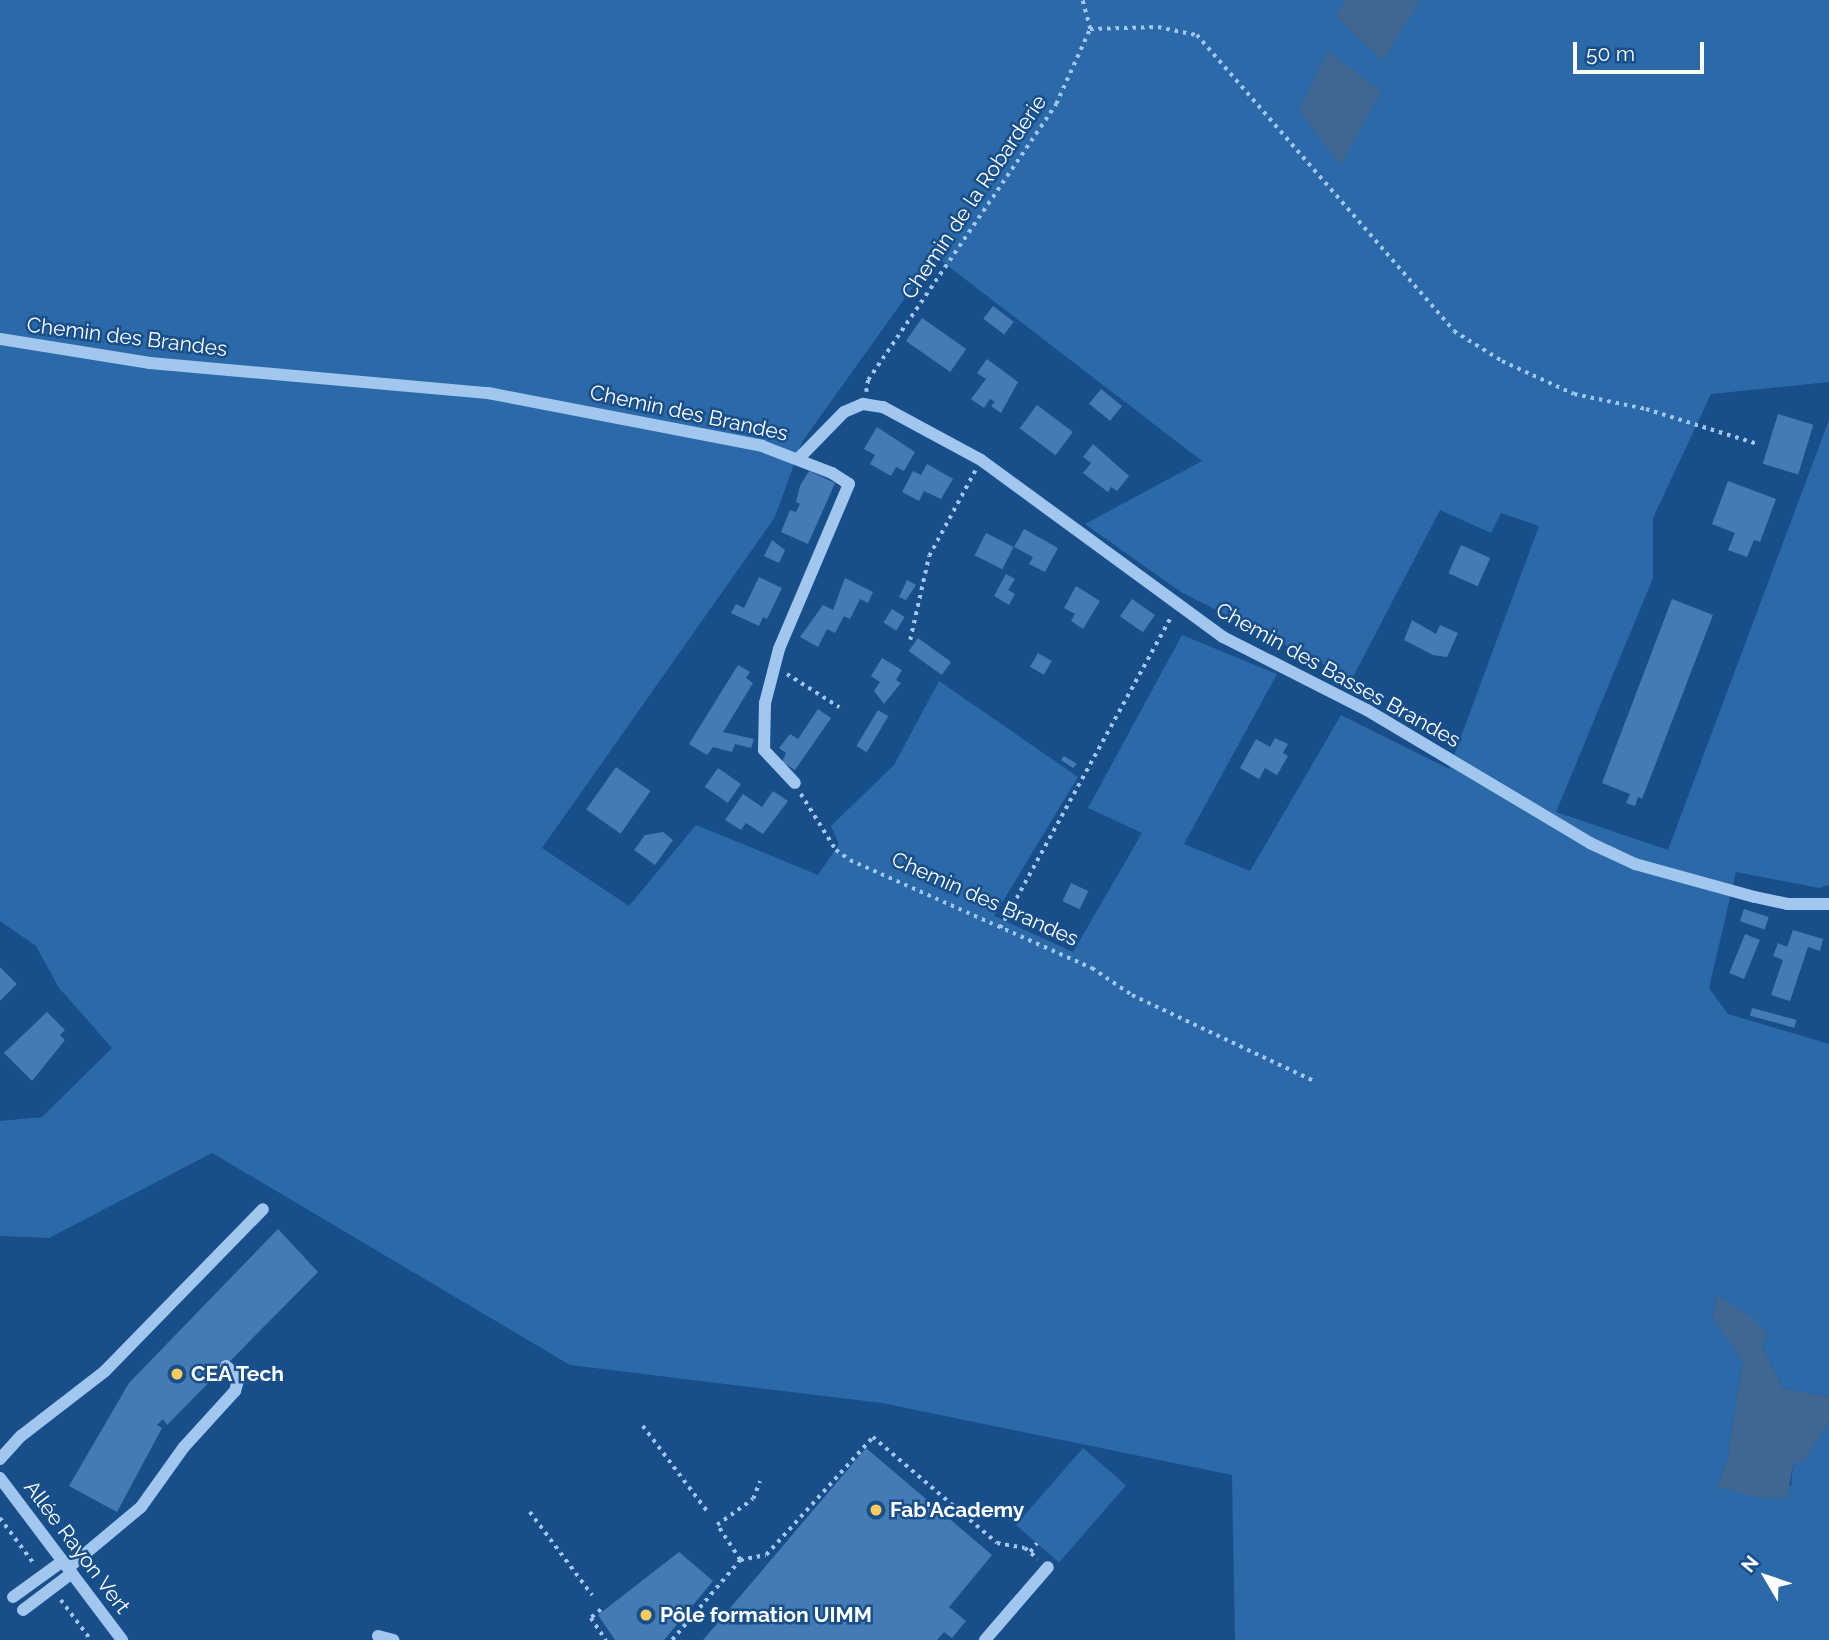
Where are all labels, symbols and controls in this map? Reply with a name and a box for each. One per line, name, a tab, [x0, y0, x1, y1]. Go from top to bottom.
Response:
scale bar	[1577, 28, 1708, 72]
text: 50 m	[1586, 41, 1635, 66]
street label: Chemin de la Robarderie	[896, 90, 1052, 304]
street label: Chemin des Brandes	[25, 312, 229, 362]
street label: Chemin des Brandes	[588, 380, 790, 446]
street label: Chemin des Basses Brandes	[1211, 597, 1465, 753]
street label: Chemin des Brandes	[888, 846, 1082, 952]
place label: CEA Tech	[191, 1361, 285, 1387]
marker: CEA Tech	[169, 1366, 185, 1382]
street label: Allée Rayon Vert	[19, 1475, 135, 1619]
place label: Fab'Academy	[890, 1497, 1024, 1523]
marker: Fab'Academy	[868, 1502, 884, 1518]
north arrow	[1731, 1542, 1801, 1612]
text: N	[1737, 1551, 1763, 1576]
place label: Pôle formation UIMM	[660, 1602, 872, 1628]
marker: Pôle formation UIMM	[638, 1607, 654, 1623]

